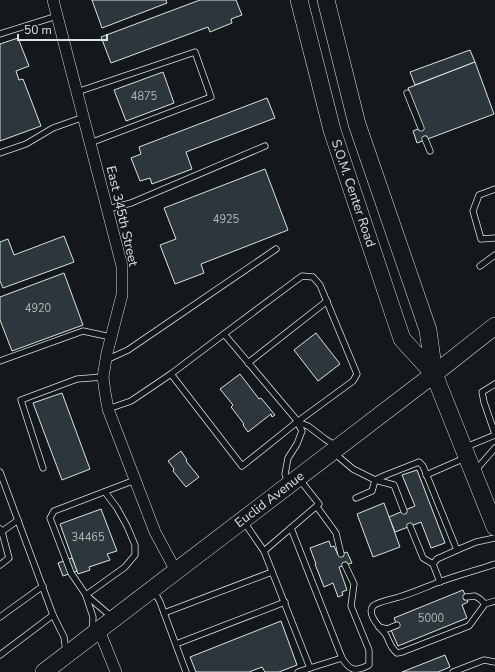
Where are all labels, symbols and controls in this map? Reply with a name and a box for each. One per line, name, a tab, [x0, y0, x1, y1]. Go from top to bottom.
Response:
scale bar	[18, 16, 107, 42]
text: 50 m	[24, 22, 52, 38]
house number: 4875	[131, 89, 158, 104]
street label: S.O.M. Center Road	[327, 137, 380, 250]
street label: East 345th Street	[102, 164, 142, 268]
house number: 4925	[213, 212, 240, 227]
house number: 4920	[25, 301, 52, 316]
street label: Euclid Avenue	[231, 467, 308, 532]
house number: 34465	[72, 530, 105, 545]
house number: 5000	[418, 611, 445, 626]

